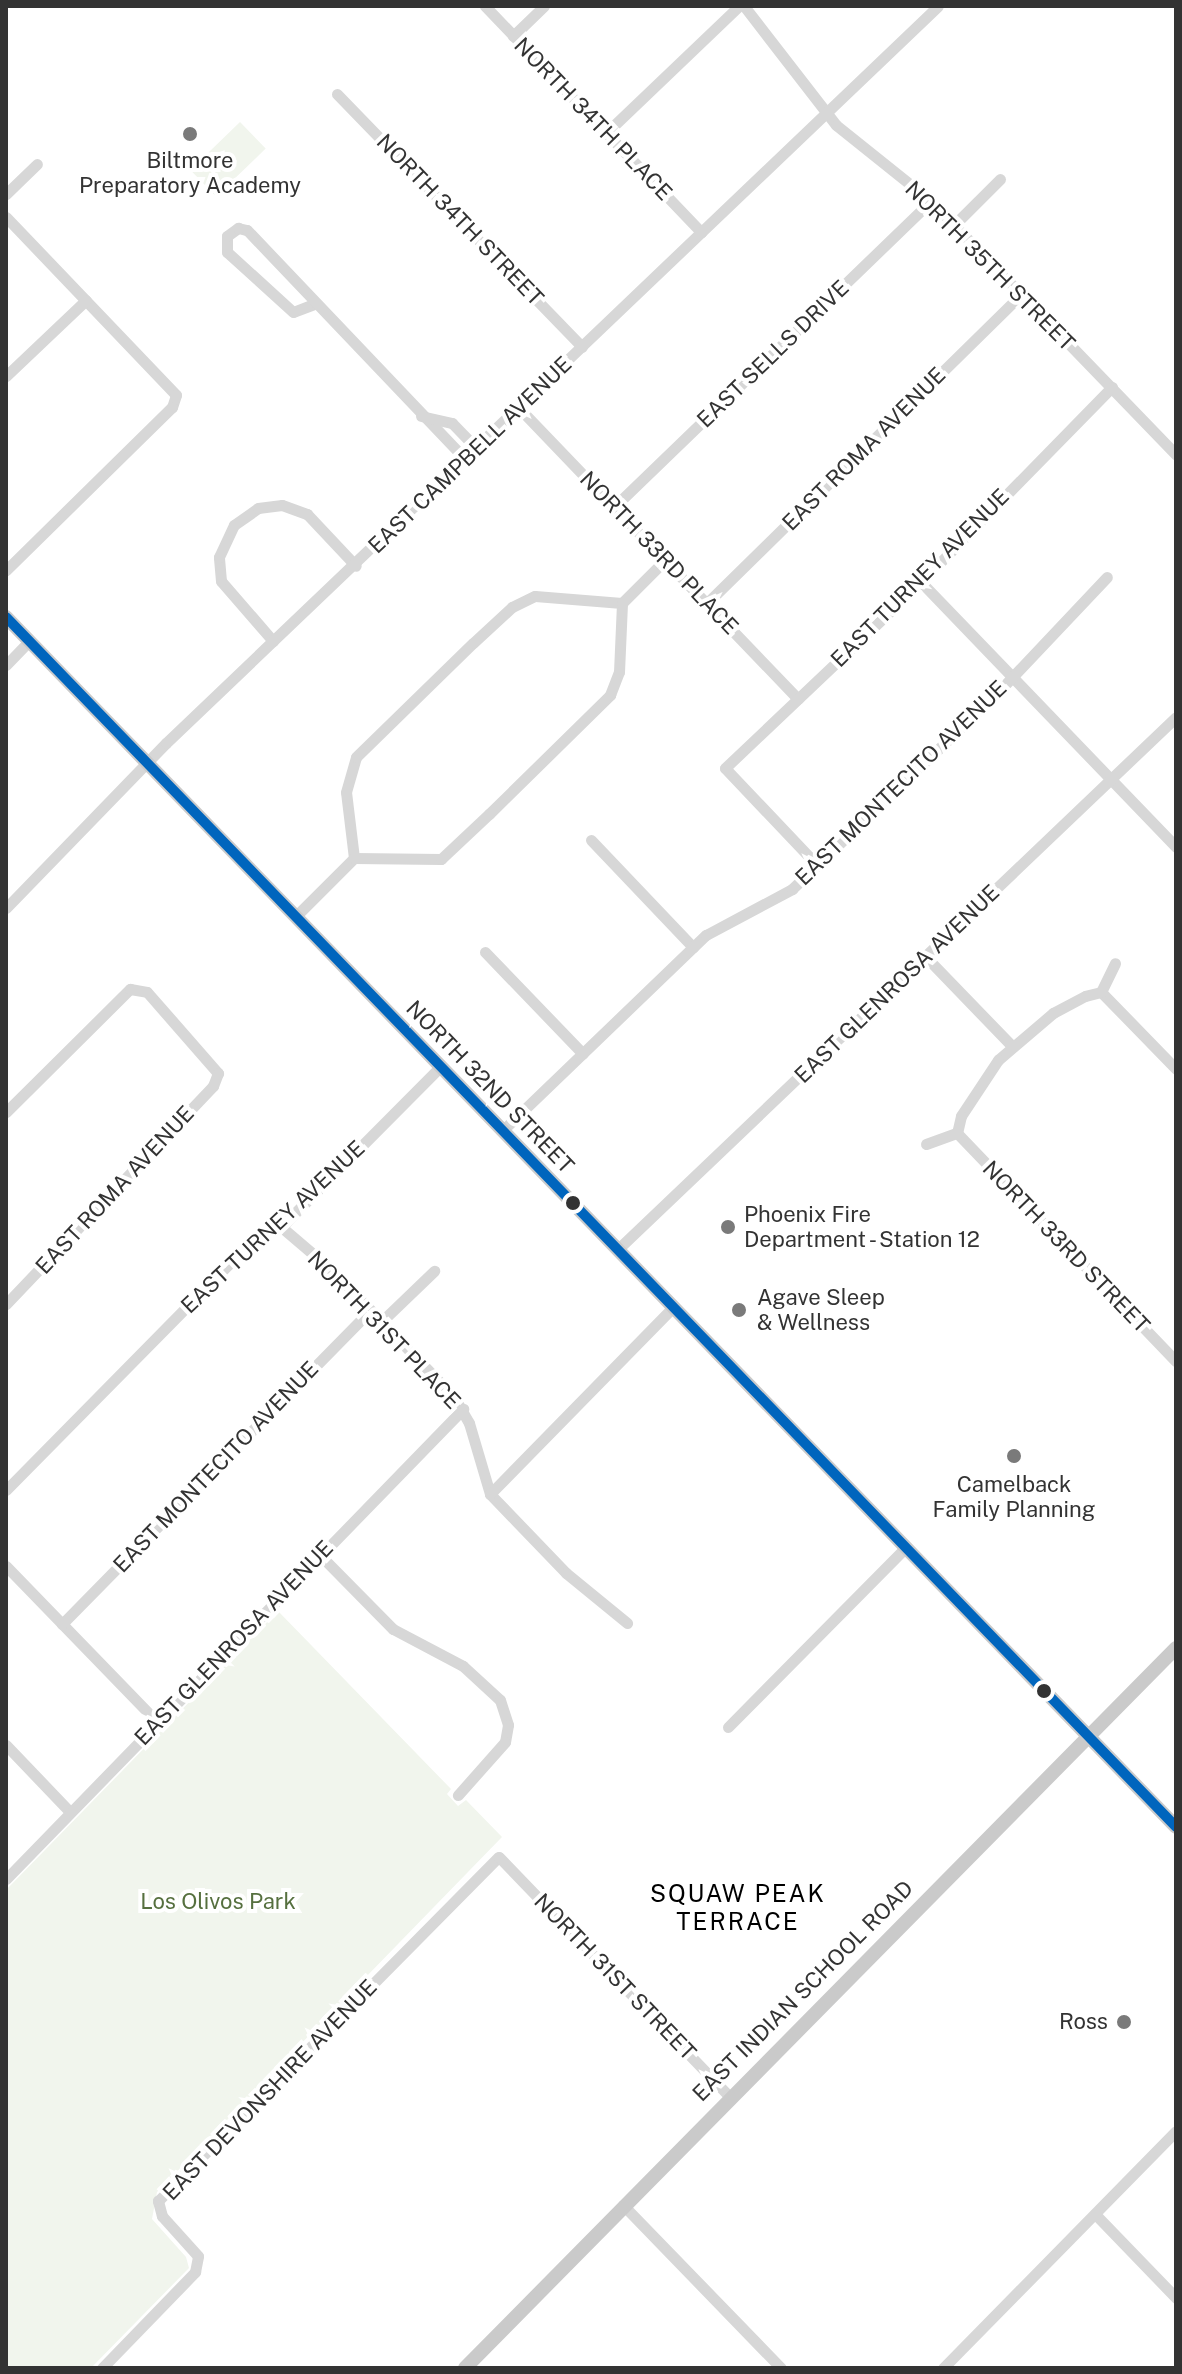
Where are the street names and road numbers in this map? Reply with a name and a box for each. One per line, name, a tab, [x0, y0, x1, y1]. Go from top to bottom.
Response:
street label: NORTH 34TH PLACE	[509, 32, 677, 206]
street label: NORTH 34TH STREET	[371, 129, 549, 311]
street label: NORTH 35TH STREET	[900, 176, 1080, 356]
street label: EAST SELLS DRIVE	[692, 275, 854, 433]
street label: EAST CAMPBELL AVENUE	[363, 351, 577, 559]
street label: EAST ROMA AVENUE	[777, 362, 951, 536]
street label: NORTH 33RD PLACE	[574, 466, 744, 640]
street label: EAST TURNEY AVENUE	[825, 483, 1015, 673]
street label: EAST MONTECITO AVENUE	[790, 675, 1012, 891]
street label: EAST GLENROSA AVENUE	[789, 879, 1005, 1089]
street label: NORTH 32ND STREET	[401, 995, 579, 1179]
street label: EAST ROMA AVENUE	[30, 1101, 200, 1279]
street label: EAST TURNEY AVENUE	[176, 1135, 370, 1319]
street label: NORTH 33RD STREET	[977, 1155, 1155, 1339]
street label: NORTH 31ST PLACE	[302, 1246, 466, 1414]
street label: EAST MONTECITO AVENUE	[108, 1356, 324, 1578]
street label: EAST GLENROSA AVENUE	[129, 1535, 339, 1751]
street label: EAST INDIAN SCHOOL ROAD	[687, 1875, 919, 2107]
street label: NORTH 31ST STREET	[529, 1888, 701, 2066]
street label: EAST DEVONSHIRE AVENUE	[157, 1974, 383, 2206]

